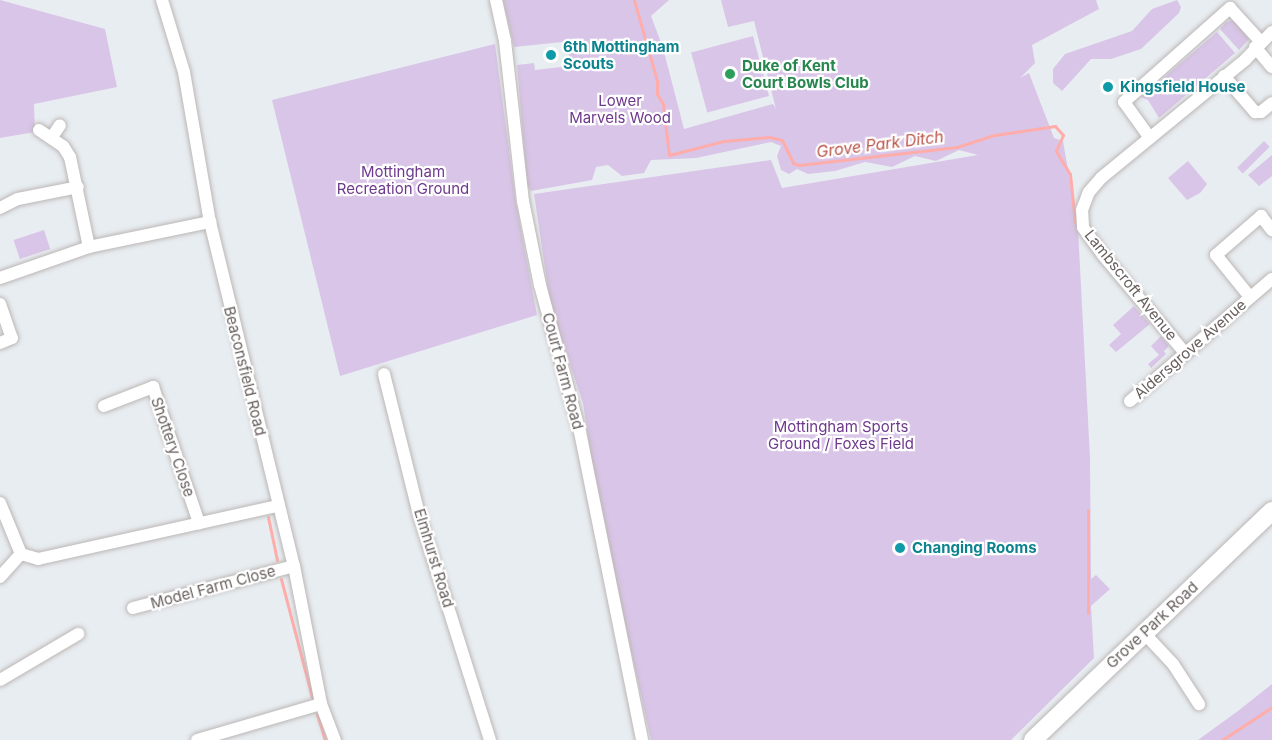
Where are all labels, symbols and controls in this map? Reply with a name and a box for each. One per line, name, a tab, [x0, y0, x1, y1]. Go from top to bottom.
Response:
place label: 6th Mottingham Scouts	[563, 37, 679, 72]
marker: 6th Mottingham Scouts	[544, 48, 558, 62]
place label: Duke of Kent Court Bowls Club	[742, 56, 869, 91]
marker: Duke of Kent Court Bowls Club	[723, 67, 737, 81]
place label: Kingsfield House	[1120, 78, 1245, 96]
marker: Kingsfield House	[1101, 80, 1115, 94]
park label: Lower Marvels Wood	[569, 91, 671, 126]
water label: Grove Park Ditch	[815, 127, 945, 161]
park label: Mottingham Recreation Ground	[337, 162, 469, 197]
street label: Lambscroft Avenue	[1081, 226, 1181, 344]
street label: Aldersgrove Avenue	[1130, 295, 1250, 403]
street label: Beaconsfield Road	[220, 304, 270, 438]
street label: Court Farm Road	[539, 311, 587, 431]
street label: Shottery Close	[148, 395, 198, 499]
park label: Mottingham Sports Ground / Foxes Field	[768, 417, 914, 452]
street label: Elmhurst Road	[410, 506, 458, 610]
place label: Changing Rooms	[912, 539, 1037, 557]
marker: Changing Rooms	[893, 541, 907, 555]
street label: Model Farm Close	[149, 562, 277, 612]
street label: Grove Park Road	[1102, 578, 1202, 672]

